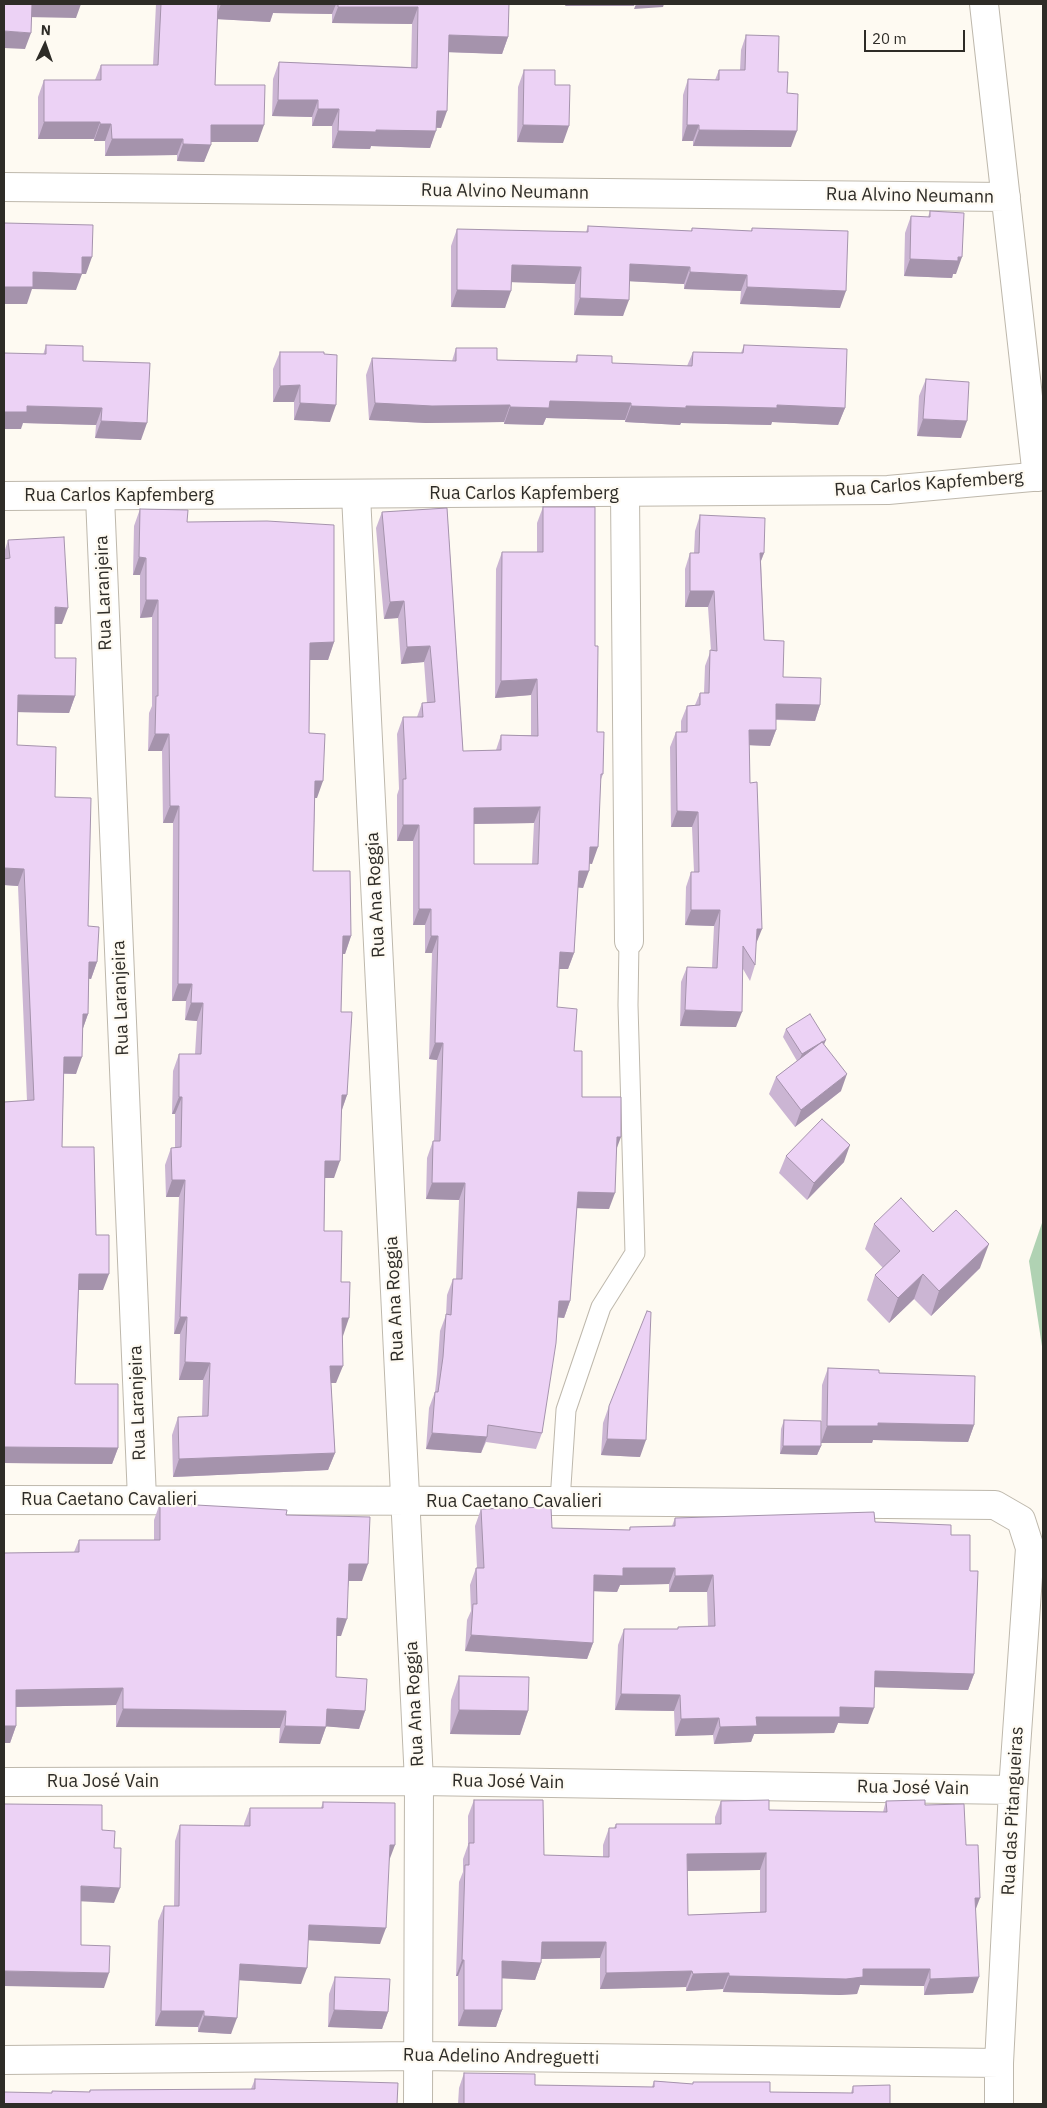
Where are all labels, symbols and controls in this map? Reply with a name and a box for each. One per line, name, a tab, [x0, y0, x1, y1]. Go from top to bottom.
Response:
north arrow	[20, 20, 70, 70]
scale bar	[867, 20, 968, 52]
text: N	[40, 21, 51, 39]
text: 20 m	[872, 29, 907, 48]
street label: Rua Alvino Neumann	[421, 180, 589, 204]
street label: Rua Alvino Neumann	[826, 184, 994, 208]
street label: Rua Carlos Kapfemberg	[834, 467, 1024, 501]
street label: Rua Carlos Kapfemberg	[429, 483, 619, 505]
street label: Rua Carlos Kapfemberg	[24, 485, 214, 507]
street label: Rua Laranjeira	[91, 535, 117, 651]
street label: Rua Ana Roggia	[362, 832, 390, 958]
street label: Rua Laranjeira	[108, 940, 134, 1056]
street label: Rua Ana Roggia	[381, 1236, 409, 1362]
street label: Rua Laranjeira	[125, 1345, 151, 1461]
street label: Rua Caetano Cavalieri	[21, 1489, 197, 1511]
street label: Rua Caetano Cavalieri	[426, 1491, 602, 1513]
street label: Rua Ana Roggia	[401, 1641, 429, 1767]
street label: Rua das Pitangueiras	[998, 1726, 1028, 1896]
street label: Rua José Vain	[452, 1770, 564, 1794]
street label: Rua José Vain	[47, 1771, 159, 1793]
street label: Rua José Vain	[857, 1776, 969, 1800]
street label: Rua Adelino Andreguetti	[403, 2044, 599, 2070]

